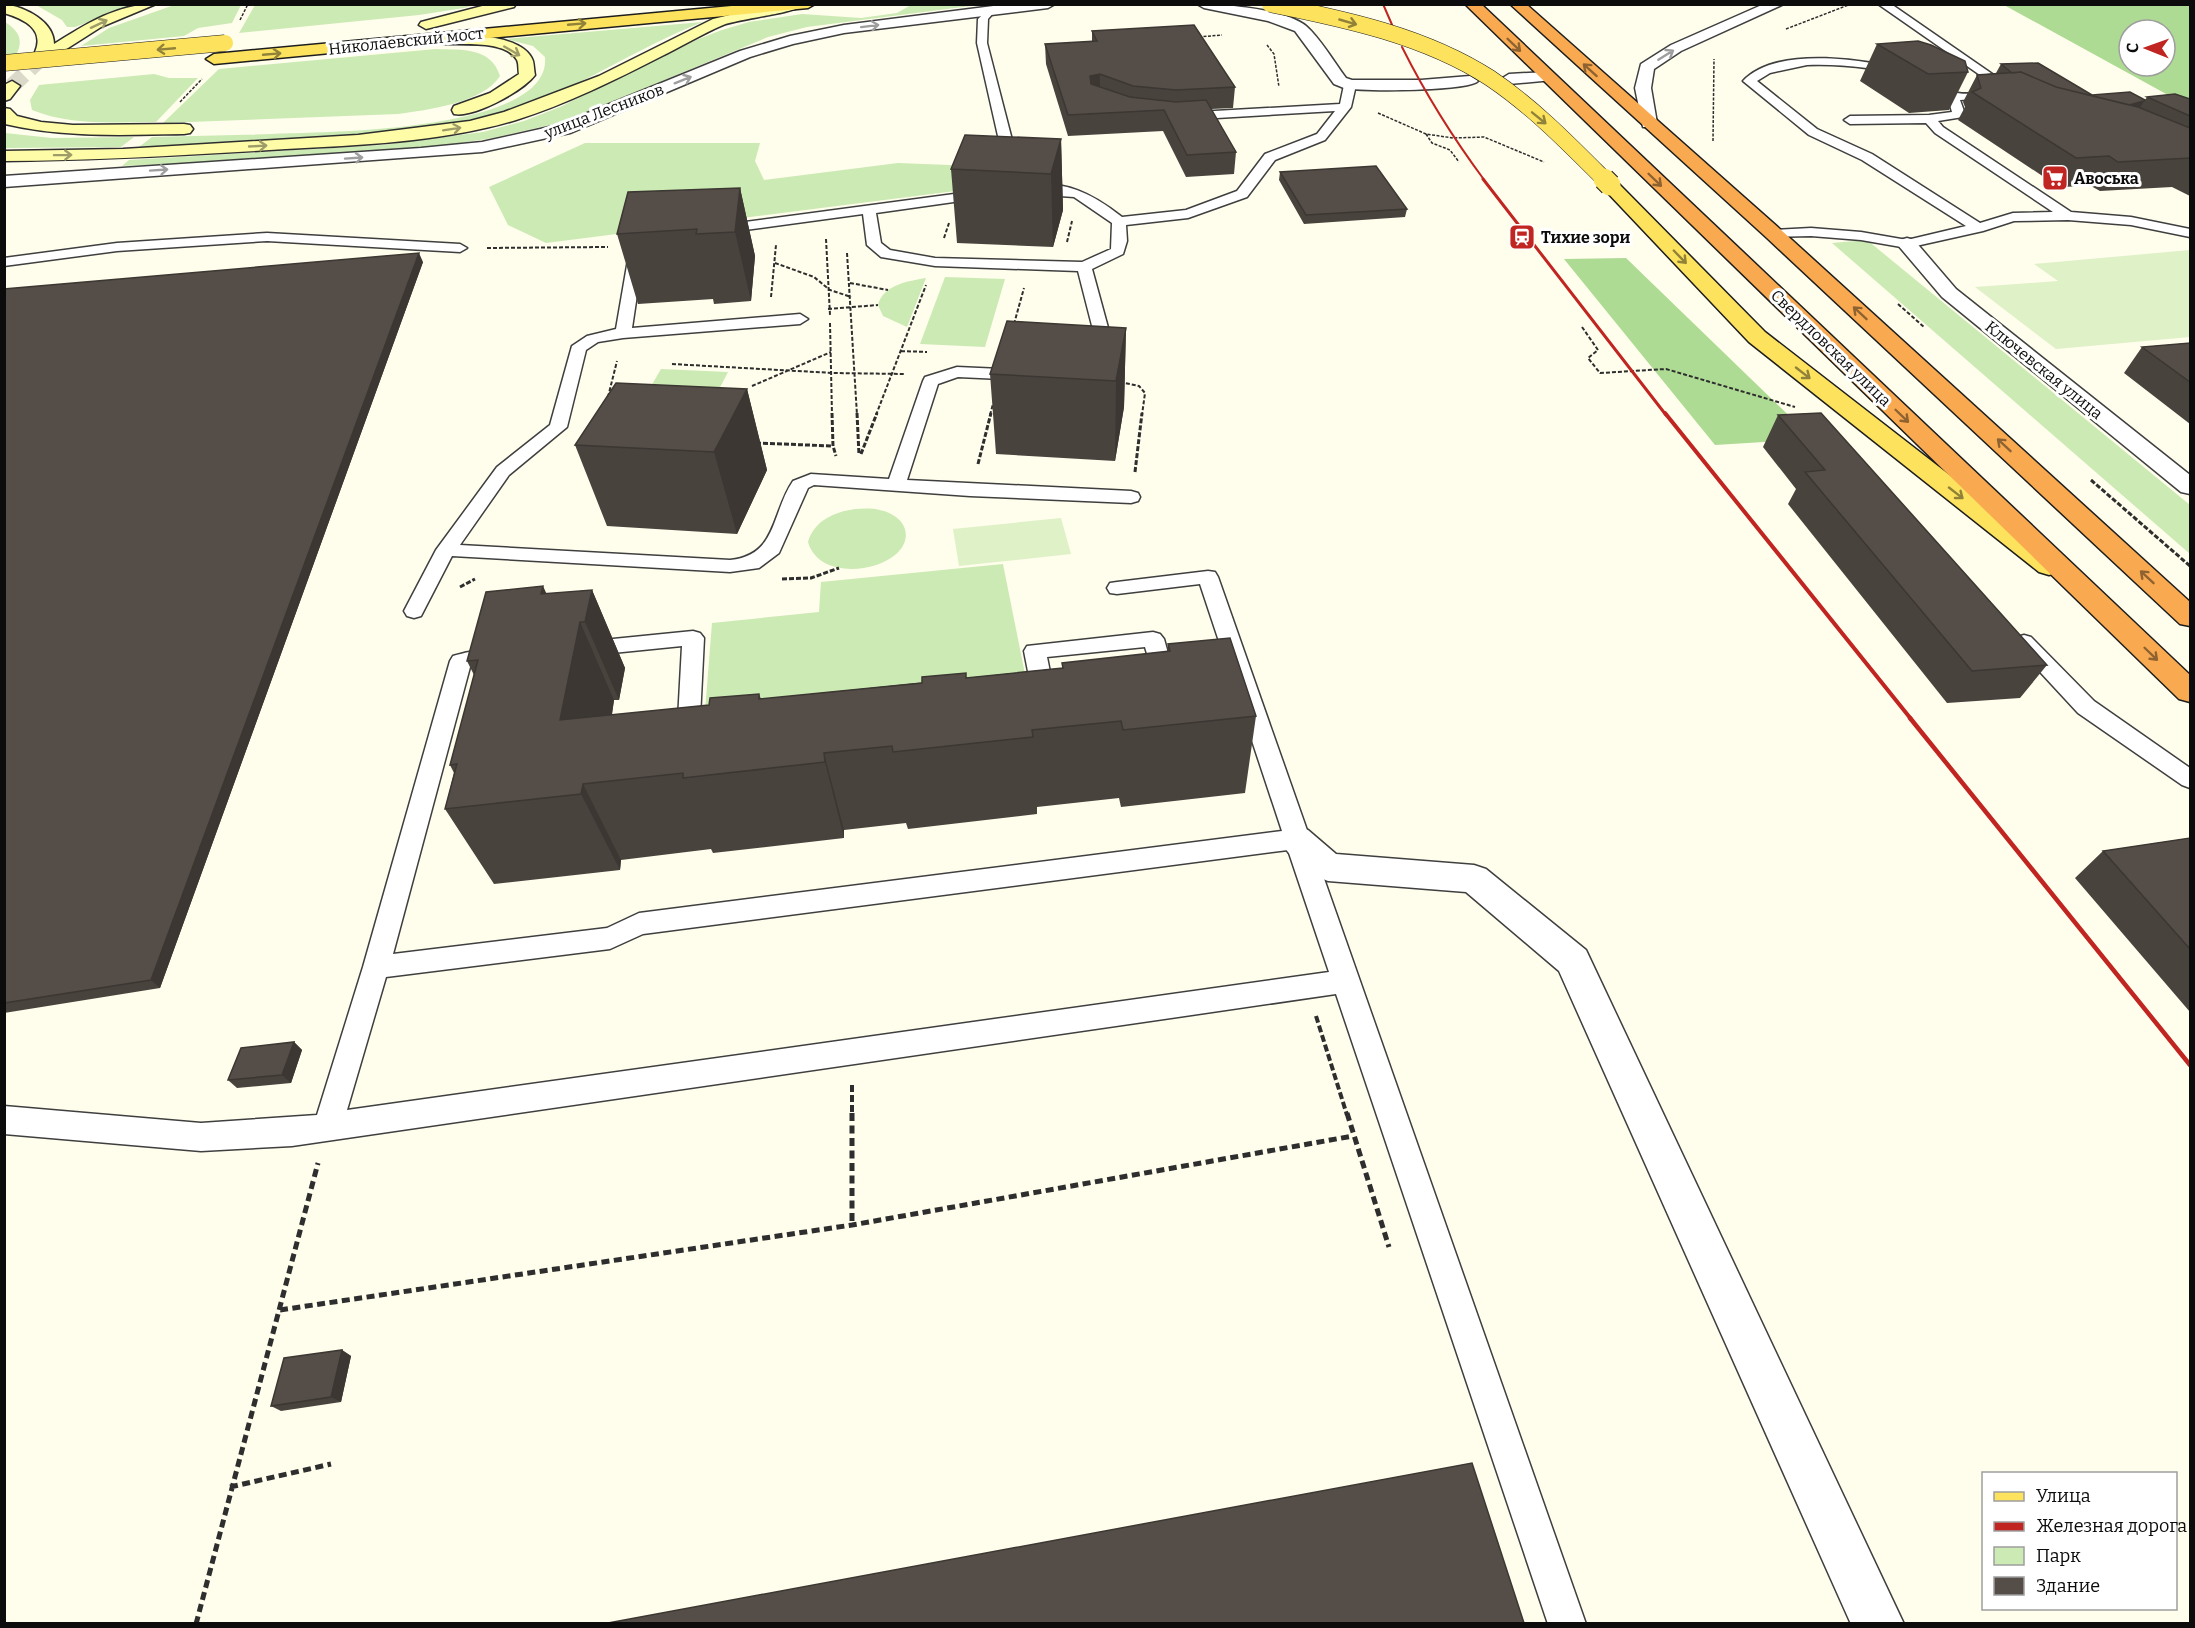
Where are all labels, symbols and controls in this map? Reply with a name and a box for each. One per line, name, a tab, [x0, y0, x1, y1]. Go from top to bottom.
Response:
one-way arrow	[89, 17, 107, 29]
one-way arrow	[1338, 17, 1357, 28]
one-way arrow	[566, 18, 586, 29]
north arrow	[2117, 18, 2177, 78]
one-way arrow	[859, 20, 879, 31]
street label: Николаевский мост	[327, 23, 485, 59]
one-way arrow	[1506, 38, 1521, 52]
one-way arrow	[157, 43, 177, 54]
text: С	[2123, 43, 2142, 53]
one-way arrow	[503, 46, 520, 58]
one-way arrow	[262, 48, 282, 59]
one-way arrow	[1657, 49, 1674, 61]
one-way arrow	[1583, 63, 1598, 77]
one-way arrow	[674, 74, 692, 85]
street label: улица Лесников	[541, 79, 666, 143]
one-way arrow	[1530, 111, 1546, 124]
one-way arrow	[441, 123, 461, 134]
one-way arrow	[247, 140, 267, 151]
one-way arrow	[52, 149, 72, 161]
one-way arrow	[343, 152, 363, 163]
supermarket icon: Авоська	[2040, 163, 2070, 193]
one-way arrow	[148, 165, 168, 176]
place label: Авоська	[2074, 169, 2139, 188]
one-way arrow	[1647, 173, 1662, 187]
station icon: Тихие зори	[1507, 222, 1537, 252]
place label: Тихие зори	[1541, 228, 1631, 247]
one-way arrow	[1673, 250, 1687, 265]
street label: Свердловская улица	[1767, 286, 1895, 410]
one-way arrow	[1853, 306, 1868, 320]
street label: Ключевская улица	[1981, 317, 2107, 423]
one-way arrow	[1795, 366, 1811, 379]
one-way arrow	[1895, 409, 1910, 423]
one-way arrow	[1996, 438, 2011, 452]
one-way arrow	[1948, 487, 1964, 500]
one-way arrow	[2140, 570, 2155, 584]
one-way arrow	[2144, 646, 2159, 661]
legend	[1982, 1472, 2177, 1610]
text: Улица	[2036, 1485, 2091, 1507]
text: Железная дорога	[2036, 1515, 2187, 1537]
text: Парк	[2036, 1545, 2081, 1567]
text: Здание	[2036, 1575, 2100, 1597]

